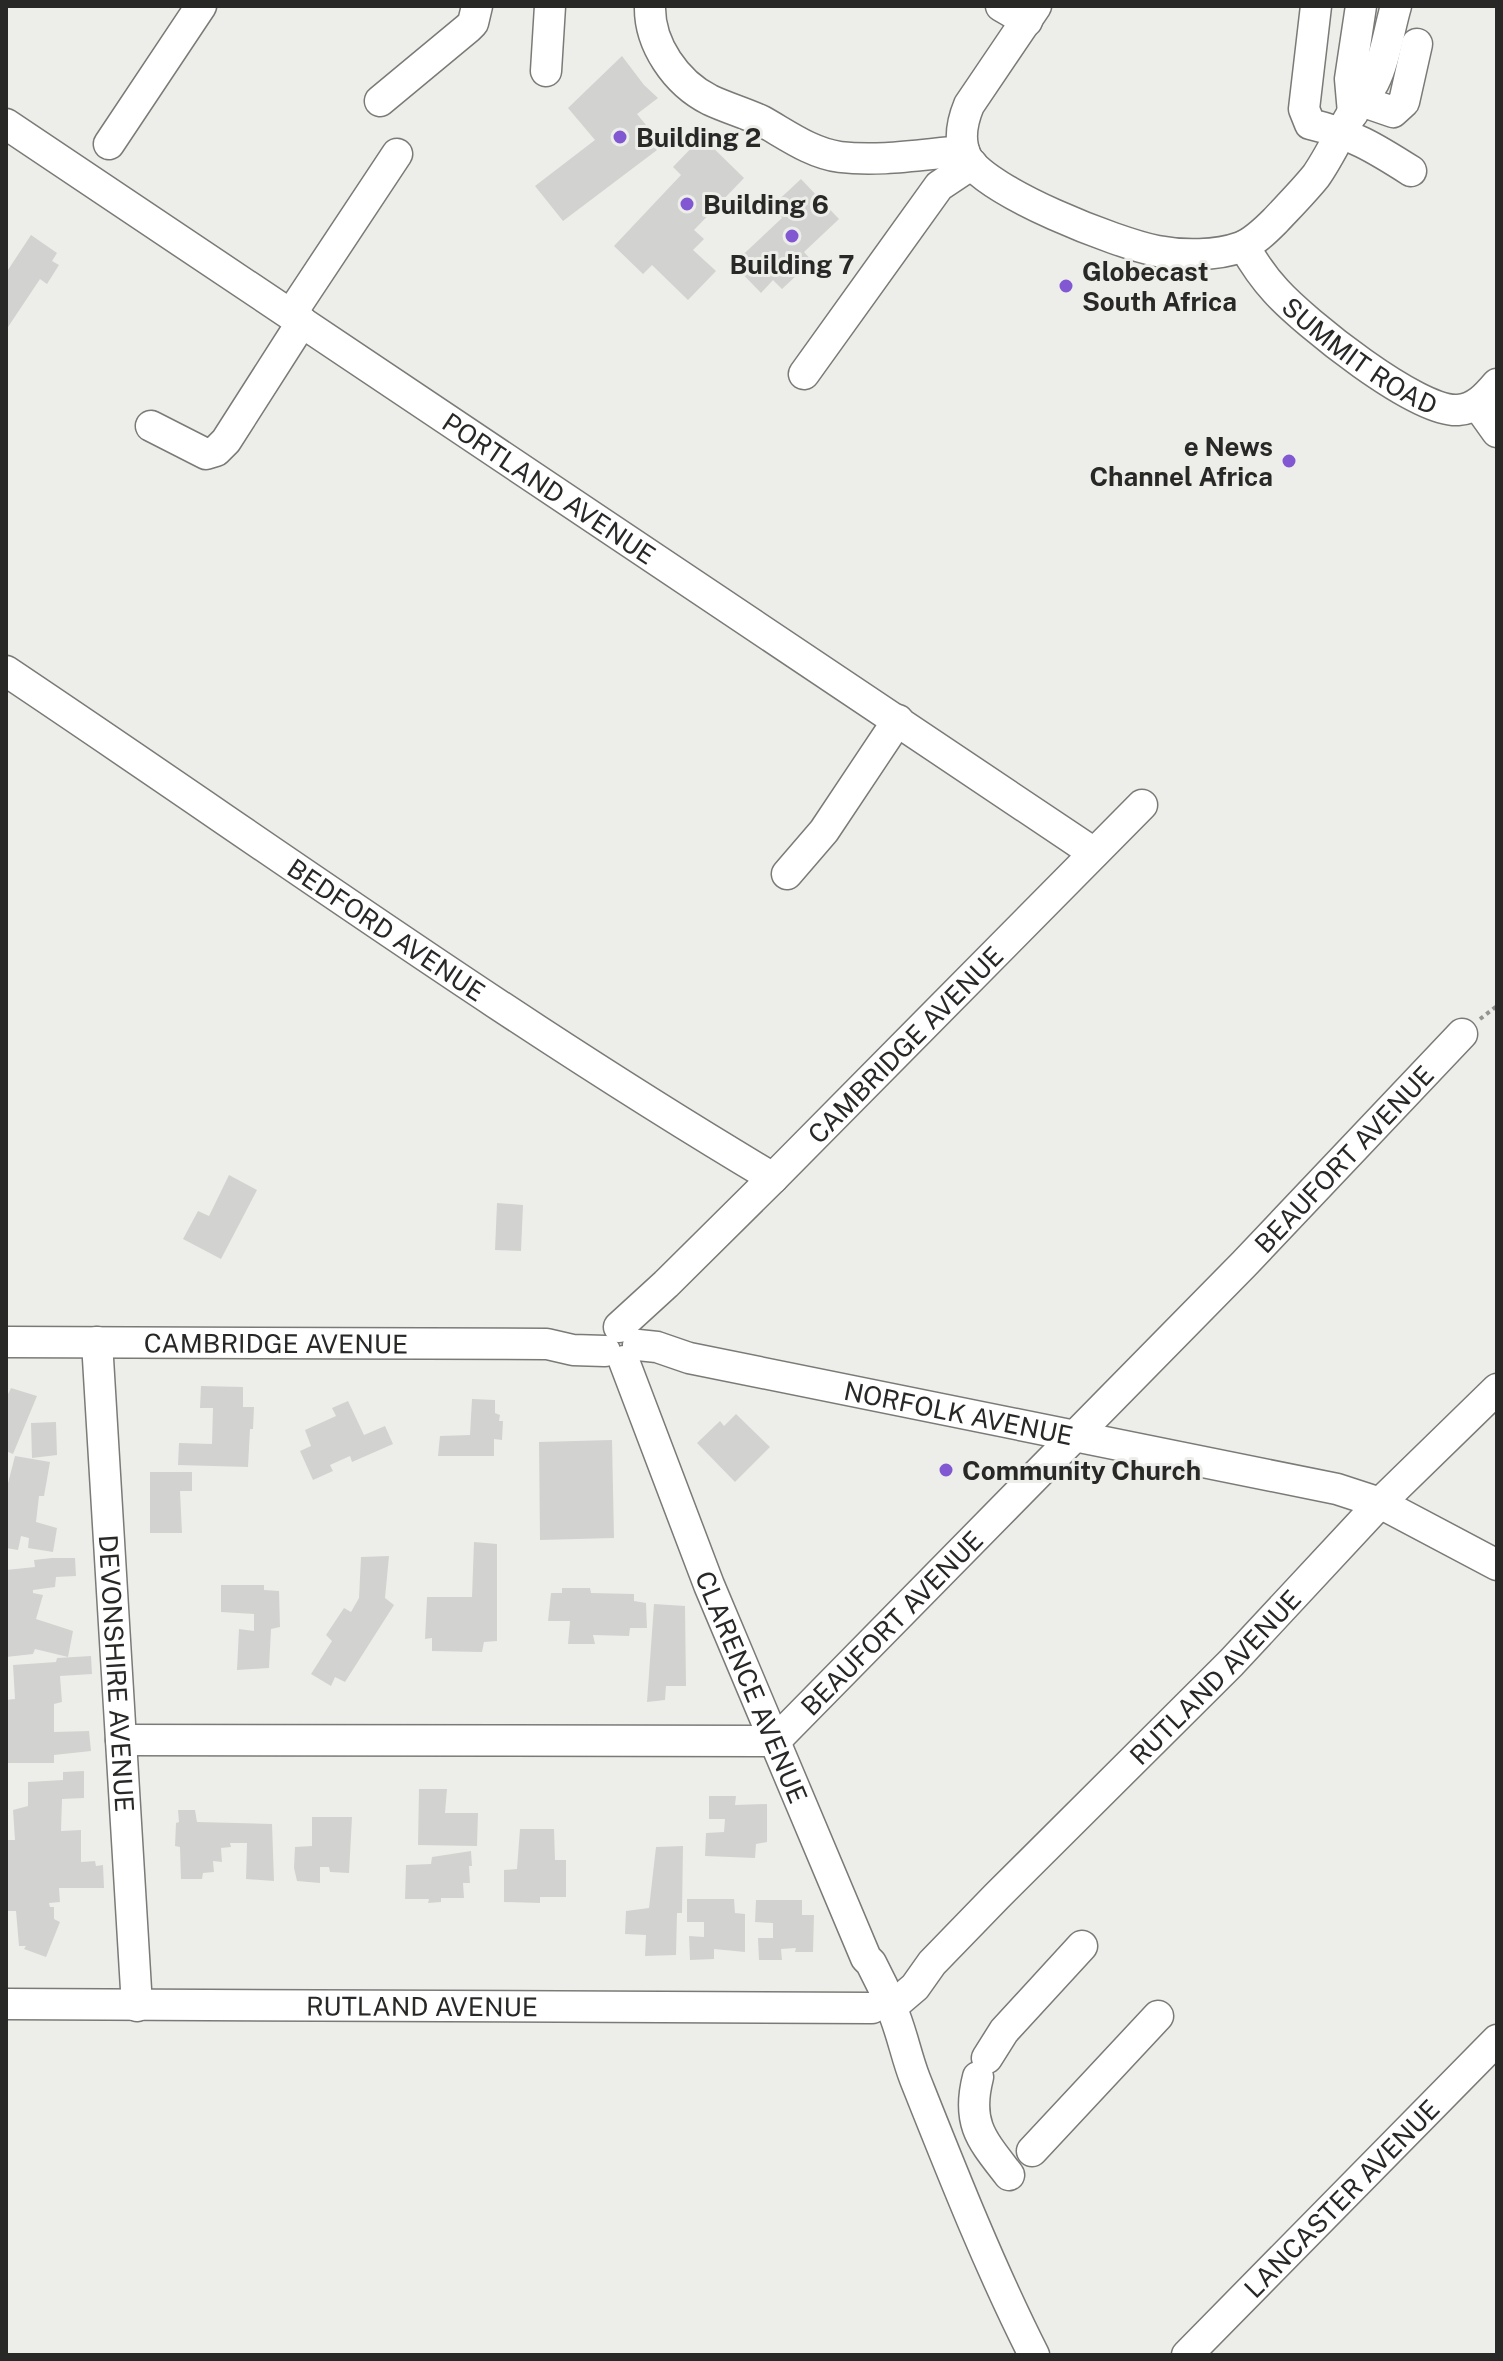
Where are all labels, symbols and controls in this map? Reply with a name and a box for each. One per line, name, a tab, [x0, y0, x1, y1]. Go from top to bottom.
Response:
place label: Building 2	[636, 122, 761, 153]
marker: Building 2	[611, 128, 629, 146]
place label: Building 6	[703, 189, 829, 220]
marker: Building 6	[678, 195, 696, 213]
marker: Building 7	[783, 227, 801, 245]
place label: Building 7	[730, 249, 854, 280]
place label: Globecast South Africa	[1082, 256, 1237, 317]
marker: Globecast South Africa	[1057, 277, 1075, 295]
street label: SUMMIT ROAD	[1276, 290, 1442, 420]
street label: PORTLAND AVENUE	[437, 406, 662, 570]
place label: e News Channel Africa	[1089, 431, 1273, 492]
marker: e News Channel Africa	[1280, 452, 1298, 470]
street label: BEDFORD AVENUE	[282, 852, 491, 1007]
street label: CAMBRIDGE AVENUE	[801, 940, 1009, 1149]
street label: BEAUFORT AVENUE	[1248, 1059, 1440, 1259]
street label: CAMBRIDGE AVENUE	[144, 1327, 408, 1359]
street label: NORFOLK AVENUE	[841, 1374, 1076, 1451]
place label: Community Church	[962, 1455, 1201, 1486]
marker: Community Church	[937, 1461, 955, 1479]
street label: BEAUFORT AVENUE	[794, 1524, 989, 1721]
street label: DEVONSHIRE AVENUE	[93, 1534, 141, 1813]
street label: CLARENCE AVENUE	[690, 1566, 814, 1807]
street label: RUTLAND AVENUE	[1123, 1583, 1307, 1771]
street label: RUTLAND AVENUE	[306, 1990, 538, 2022]
street label: LANCASTER AVENUE	[1237, 2093, 1445, 2303]

